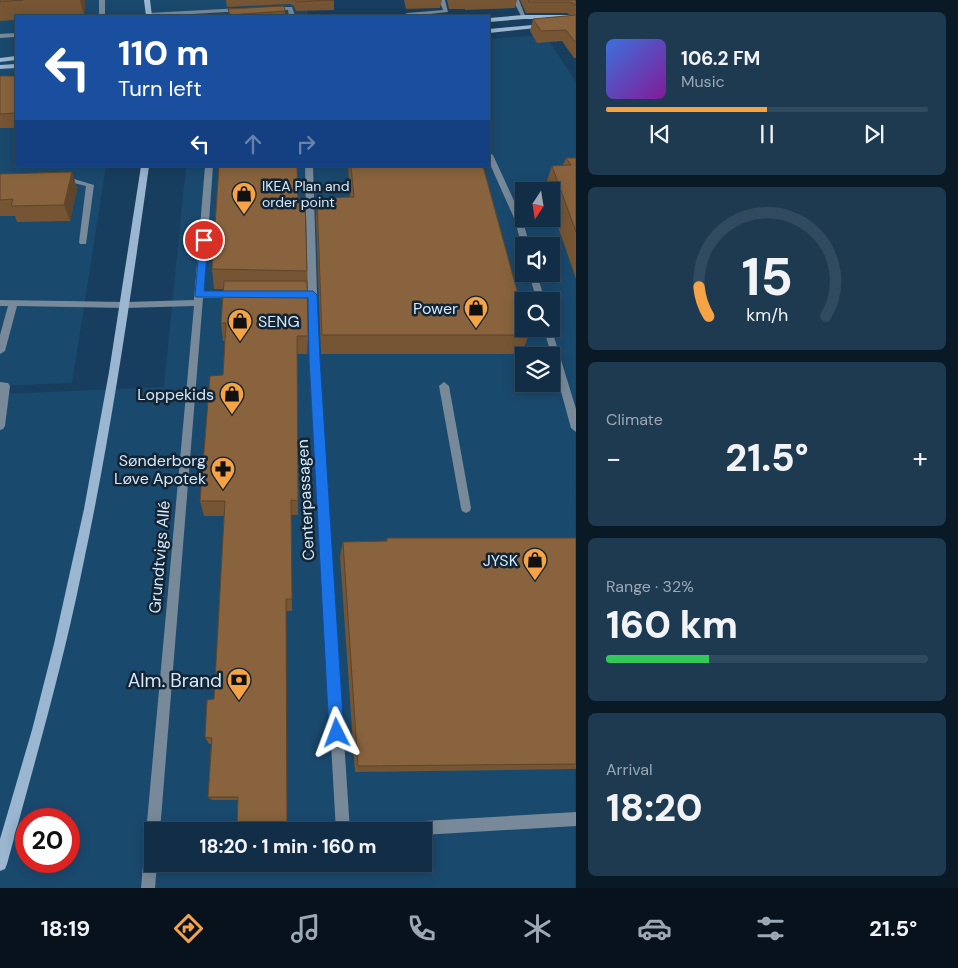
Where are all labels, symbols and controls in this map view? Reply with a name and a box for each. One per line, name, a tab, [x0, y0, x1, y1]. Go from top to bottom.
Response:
text: 110 m	[118, 30, 209, 76]
icon: left	[35, 35, 100, 100]
text: 106.2 FM	[681, 46, 760, 71]
text: Music	[681, 71, 725, 92]
text: Turn left	[118, 74, 202, 103]
icon: previous	[646, 120, 674, 148]
icon: pause	[753, 120, 781, 148]
icon: next	[860, 120, 888, 148]
icon: left	[186, 130, 214, 158]
icon: ahead	[239, 130, 267, 158]
icon: right	[292, 130, 320, 158]
place label: IKEA Plan and order point	[262, 177, 349, 211]
shop icon: IKEA Plan and order point	[231, 181, 257, 215]
north arrow	[515, 182, 560, 228]
map controls	[515, 182, 560, 392]
pin	[183, 219, 225, 261]
icon: arrive	[190, 226, 218, 254]
button: sound	[515, 237, 560, 282]
text: 15	[741, 243, 793, 311]
button: search	[515, 292, 560, 337]
shop icon: Power	[463, 295, 489, 329]
place label: Power	[413, 298, 458, 319]
text: km/h	[746, 303, 788, 327]
shop icon: SENG	[227, 308, 253, 342]
place label: SENG	[258, 311, 300, 332]
button: layers	[515, 347, 560, 392]
shop icon: Loppekids	[219, 381, 245, 415]
place label: Loppekids	[137, 384, 214, 405]
text: Climate	[606, 409, 663, 430]
text: 21.5°	[725, 433, 809, 483]
street label: Centerpassagen	[292, 439, 319, 561]
text: −	[606, 440, 621, 477]
text: +	[913, 440, 928, 477]
place label: Sønderborg Løve Apotek	[114, 450, 206, 489]
pharmacy icon: Sønderborg Løve Apotek	[210, 456, 236, 490]
street label: Grundtvigs Allé	[144, 500, 175, 614]
shop icon: JYSK	[522, 547, 548, 581]
place label: JYSK	[483, 550, 518, 571]
text: Range · 32%	[606, 576, 694, 597]
text: 160 km	[606, 600, 738, 650]
bank icon: Alm. Brand	[226, 667, 252, 701]
place label: Alm. Brand	[128, 668, 222, 693]
position arrow	[310, 706, 362, 758]
text: Arrival	[606, 759, 653, 780]
text: 18:20	[606, 783, 703, 833]
speed limit sign: 20	[15, 808, 80, 873]
text: 18:20 · 1 min · 160 m	[199, 834, 377, 859]
icon: directions	[171, 911, 206, 946]
icon: music	[288, 911, 323, 946]
icon: phone	[404, 911, 439, 946]
icon: climate	[520, 911, 555, 946]
icon: car	[637, 911, 672, 946]
icon: filters	[753, 911, 788, 946]
text: 18:19	[41, 914, 90, 943]
text: 21.5°	[869, 914, 917, 943]

